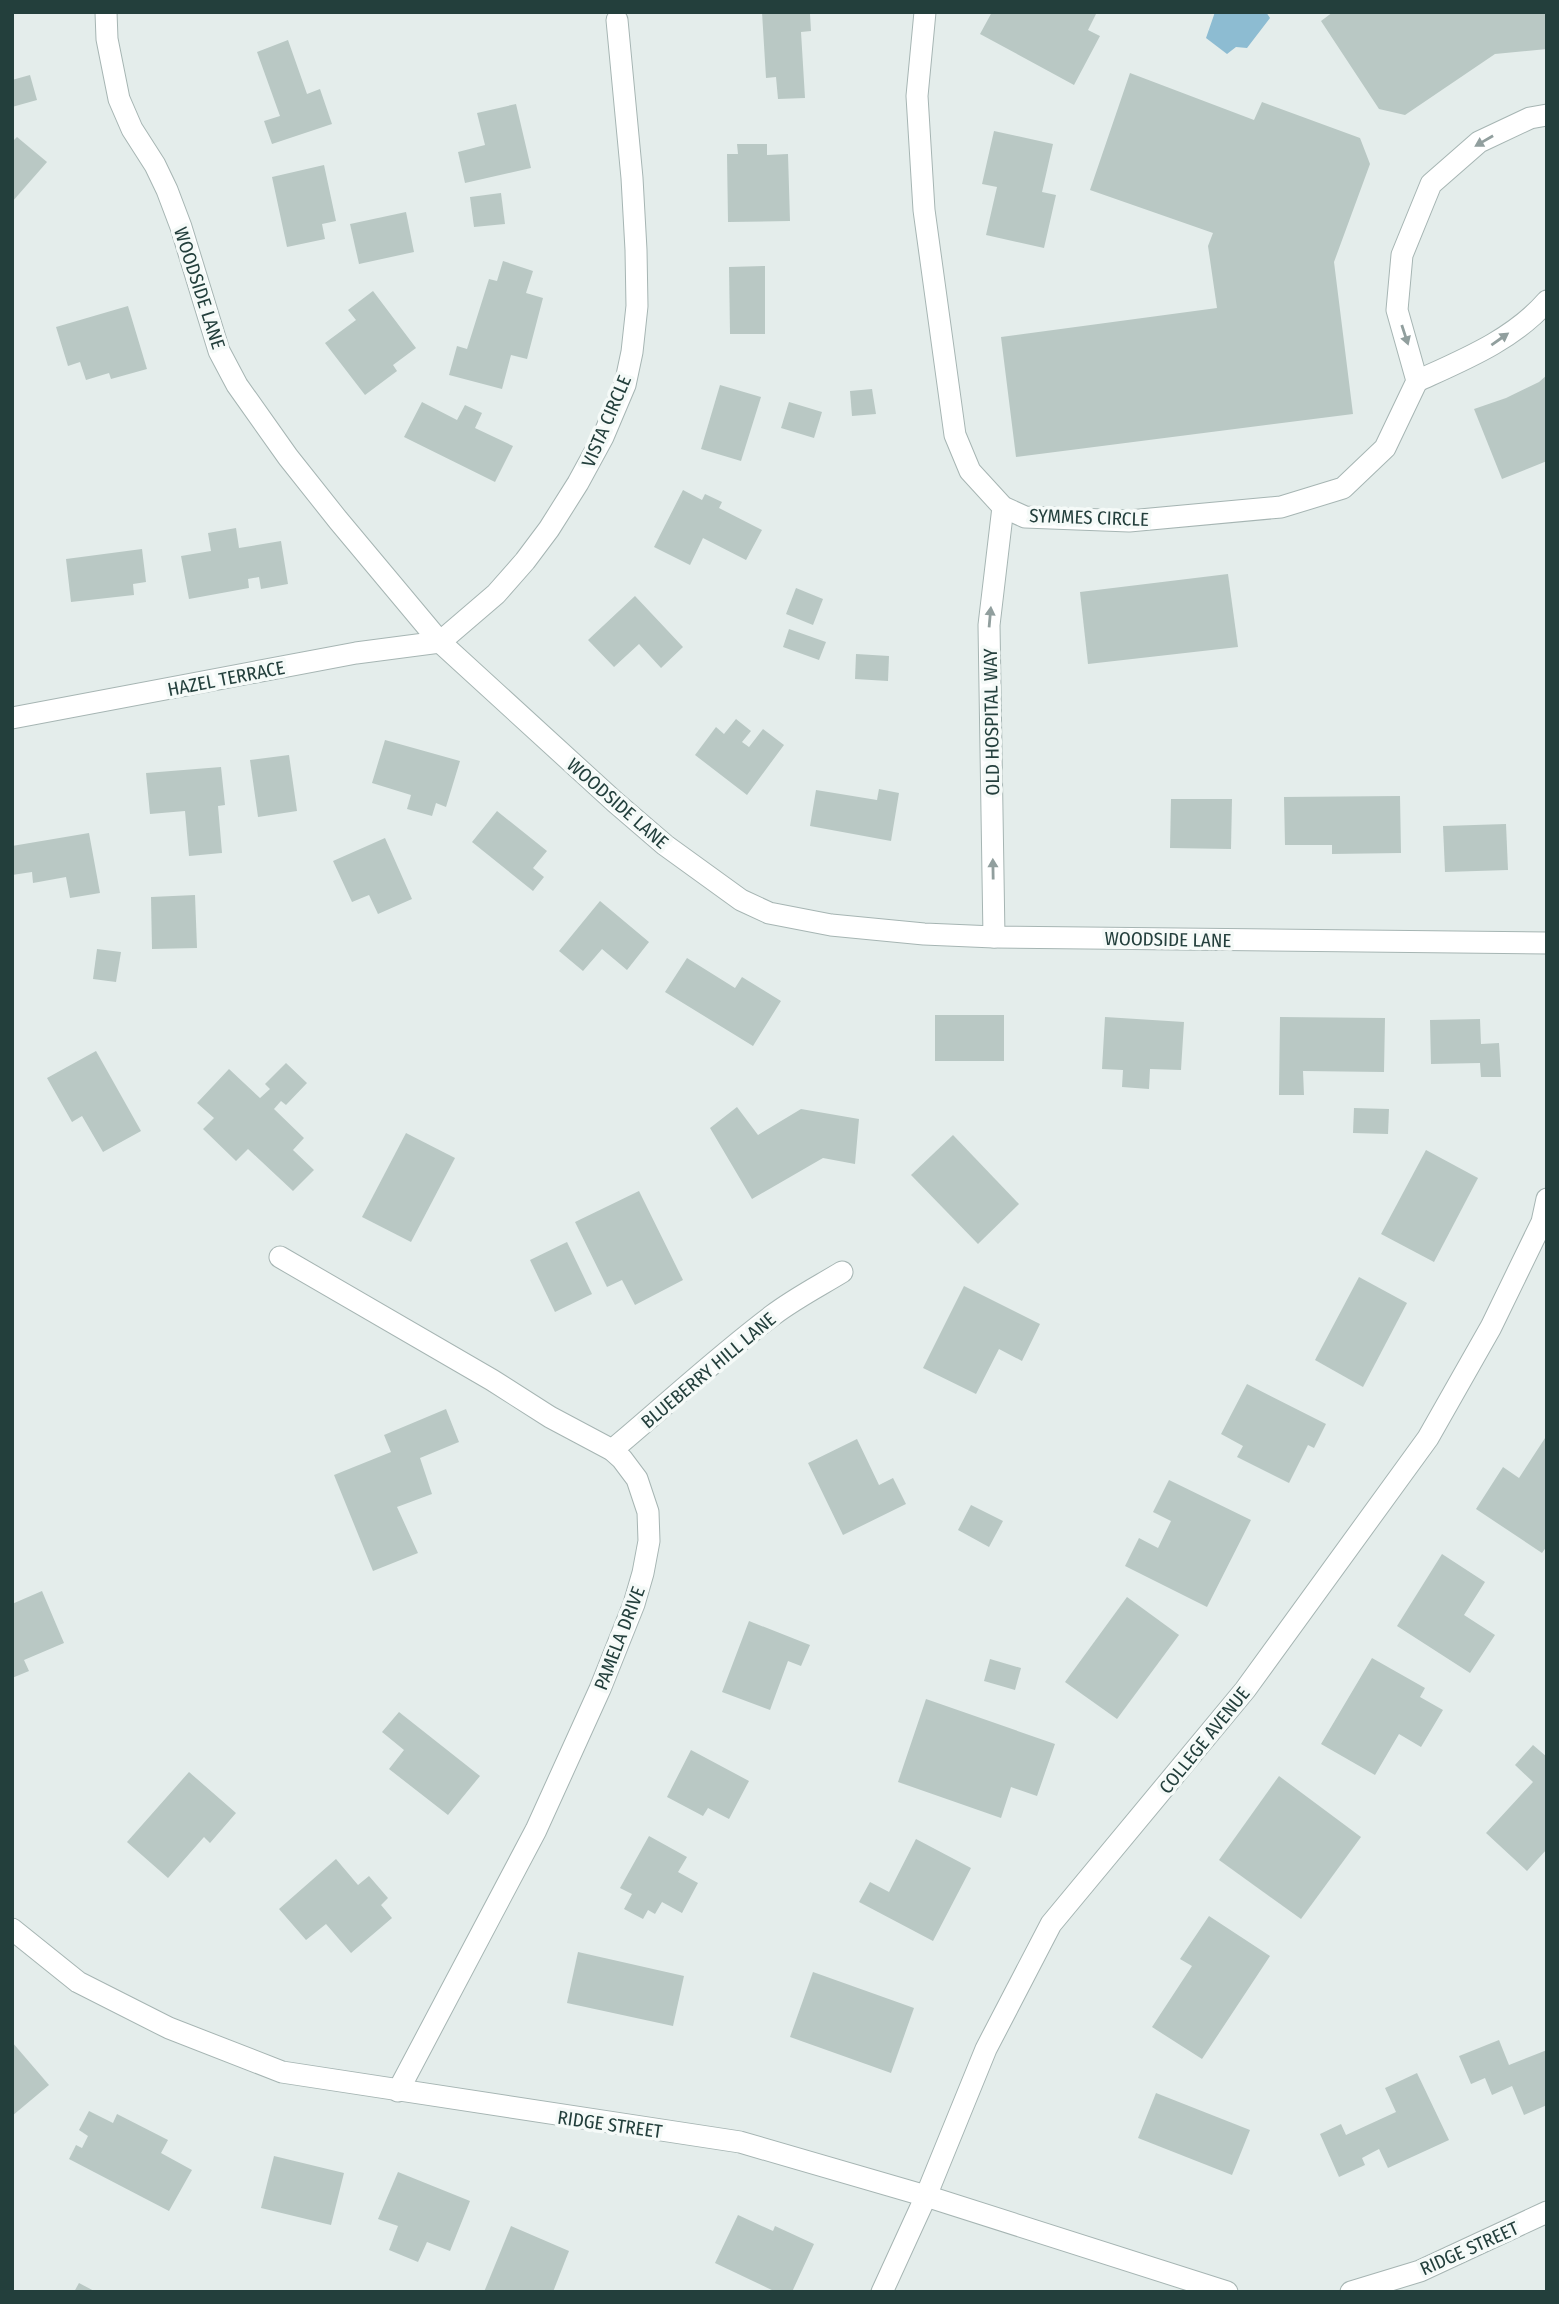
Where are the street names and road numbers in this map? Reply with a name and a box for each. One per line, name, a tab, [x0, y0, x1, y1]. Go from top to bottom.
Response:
street label: WOODSIDE LANE	[169, 224, 230, 352]
street label: VISTA CIRCLE	[577, 372, 636, 471]
street label: SYMMES CIRCLE	[1029, 504, 1149, 531]
street label: OLD HOSPITAL WAY	[979, 648, 1004, 796]
street label: HAZEL TERRACE	[165, 656, 287, 701]
street label: WOODSIDE LANE	[562, 753, 673, 854]
street label: WOODSIDE LANE	[1104, 927, 1232, 952]
street label: BLUEBERRY HILL LANE	[636, 1307, 780, 1433]
street label: PAMELA DRIVE	[589, 1583, 650, 1693]
street label: COLLEGE AVENUE	[1154, 1682, 1255, 1798]
street label: RIDGE STREET	[556, 2106, 664, 2143]
street label: RIDGE STREET	[1416, 2216, 1522, 2280]

